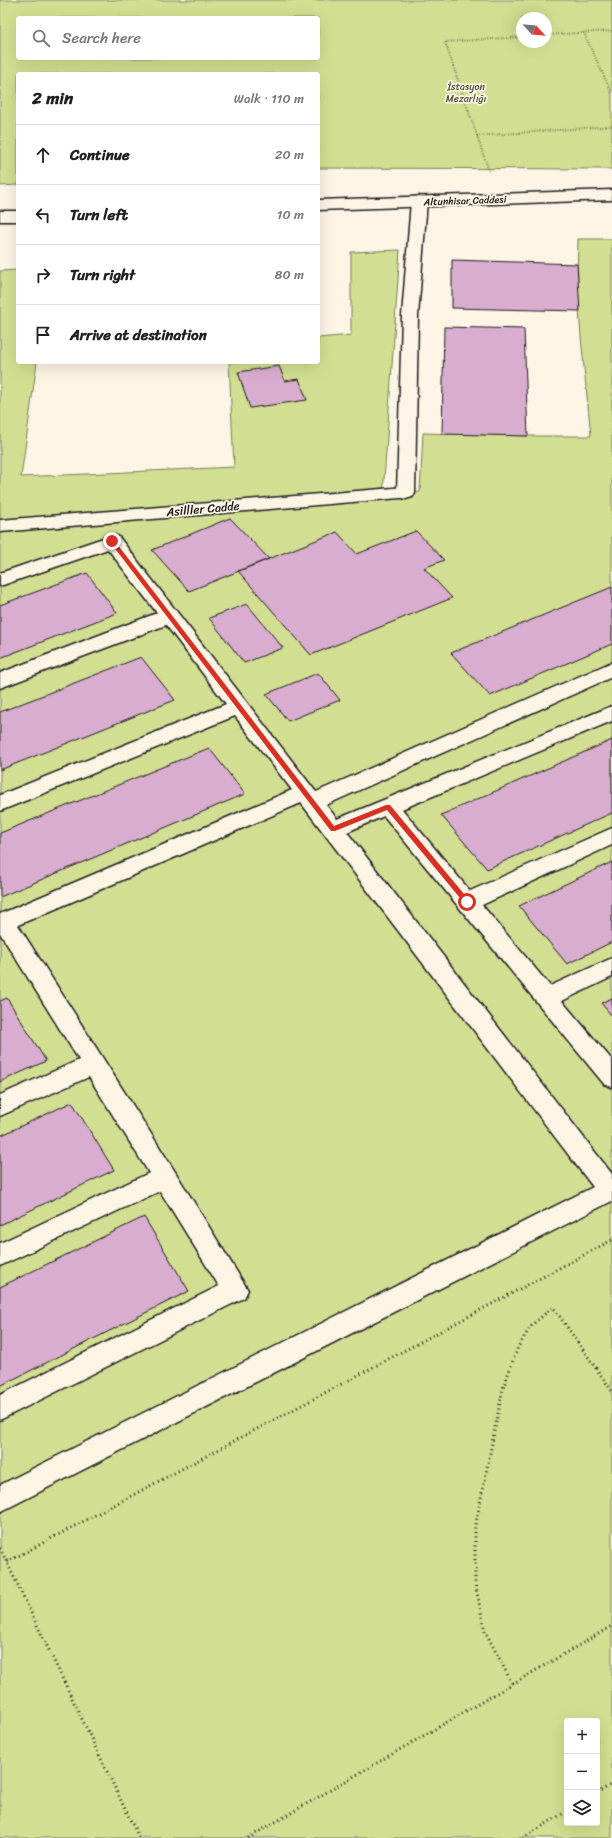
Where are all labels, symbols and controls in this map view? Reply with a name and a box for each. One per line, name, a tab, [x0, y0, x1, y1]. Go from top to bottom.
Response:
north arrow	[516, 12, 552, 48]
search box	[16, 16, 320, 60]
text: Search here	[62, 25, 141, 51]
icon: search	[30, 27, 52, 49]
park label: İstasyon Mezarlığı	[446, 78, 487, 108]
text: 2 min	[32, 83, 73, 113]
text: Walk · 110 m	[234, 87, 304, 110]
text: Continue	[70, 142, 130, 168]
text: 20 m	[275, 143, 304, 166]
icon: ahead	[32, 144, 54, 166]
street label: Altunhisar Caddesi	[422, 191, 507, 211]
text: Turn left	[70, 202, 128, 228]
text: 10 m	[277, 203, 304, 226]
icon: left	[32, 204, 54, 226]
text: Turn right	[70, 262, 135, 288]
text: 80 m	[275, 263, 304, 286]
icon: right	[32, 264, 54, 286]
text: Arrive at destination	[70, 322, 207, 348]
icon: arrive	[32, 324, 54, 346]
street label: Asilller Cadde	[164, 495, 241, 523]
route end	[103, 532, 121, 550]
route start	[458, 893, 476, 911]
map controls	[564, 1718, 600, 1826]
button: +	[564, 1718, 600, 1754]
button: −	[564, 1754, 600, 1790]
button: layers	[564, 1790, 600, 1826]

